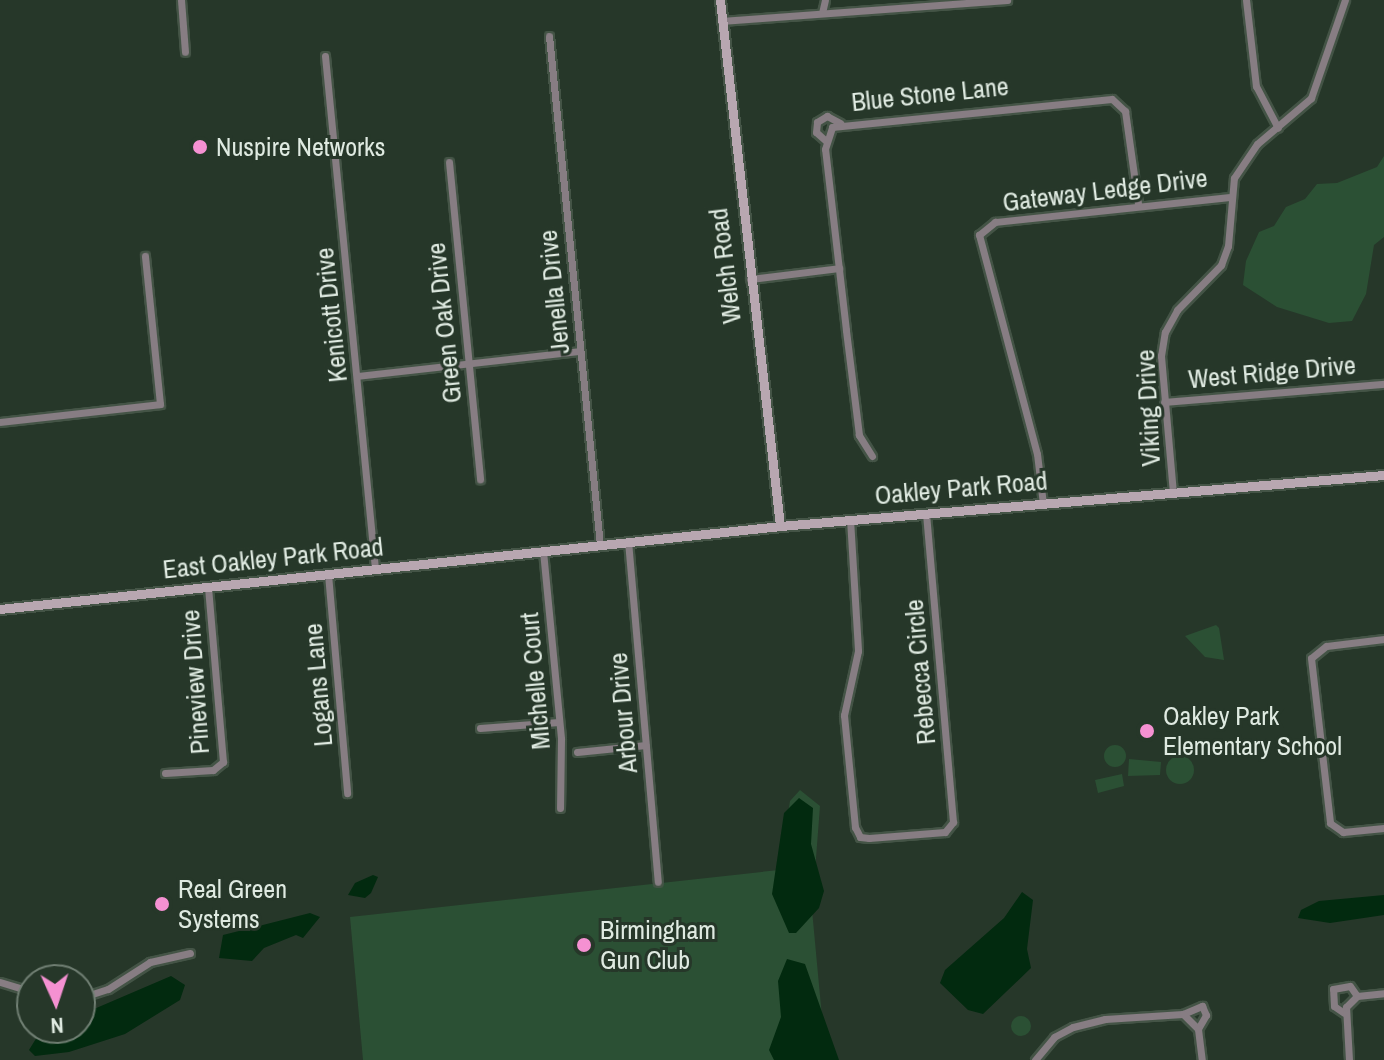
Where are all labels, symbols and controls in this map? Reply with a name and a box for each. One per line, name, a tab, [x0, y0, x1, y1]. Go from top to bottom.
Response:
street label: Blue Stone Lane	[850, 70, 1010, 118]
place label: Nuspire Networks	[216, 131, 385, 163]
marker: Nuspire Networks	[191, 138, 209, 156]
street label: Gateway Ledge Drive	[1001, 162, 1209, 218]
street label: Welch Road	[702, 207, 748, 325]
street label: Jenella Drive	[532, 229, 576, 355]
street label: Green Oak Drive	[420, 241, 468, 405]
street label: Kenicott Drive	[308, 246, 354, 384]
street label: Viking Drive	[1129, 349, 1167, 467]
street label: West Ridge Drive	[1187, 349, 1357, 395]
street label: Oakley Park Road	[873, 465, 1049, 511]
street label: East Oakley Park Road	[161, 531, 385, 585]
street label: Rebecca Circle	[898, 598, 942, 746]
street label: Pineview Drive	[174, 609, 216, 755]
street label: Michelle Court	[513, 611, 557, 751]
street label: Logans Lane	[297, 622, 339, 748]
street label: Arbour Drive	[602, 651, 644, 775]
place label: Oakley Park Elementary School	[1163, 700, 1342, 762]
marker: Oakley Park Elementary School	[1138, 722, 1156, 740]
place label: Real Green Systems	[178, 873, 287, 934]
marker: Real Green Systems	[153, 895, 171, 913]
place label: Birmingham Gun Club	[600, 914, 716, 976]
marker: Birmingham Gun Club	[575, 936, 593, 954]
north arrow	[16, 964, 96, 1044]
text: N	[50, 1011, 64, 1041]

